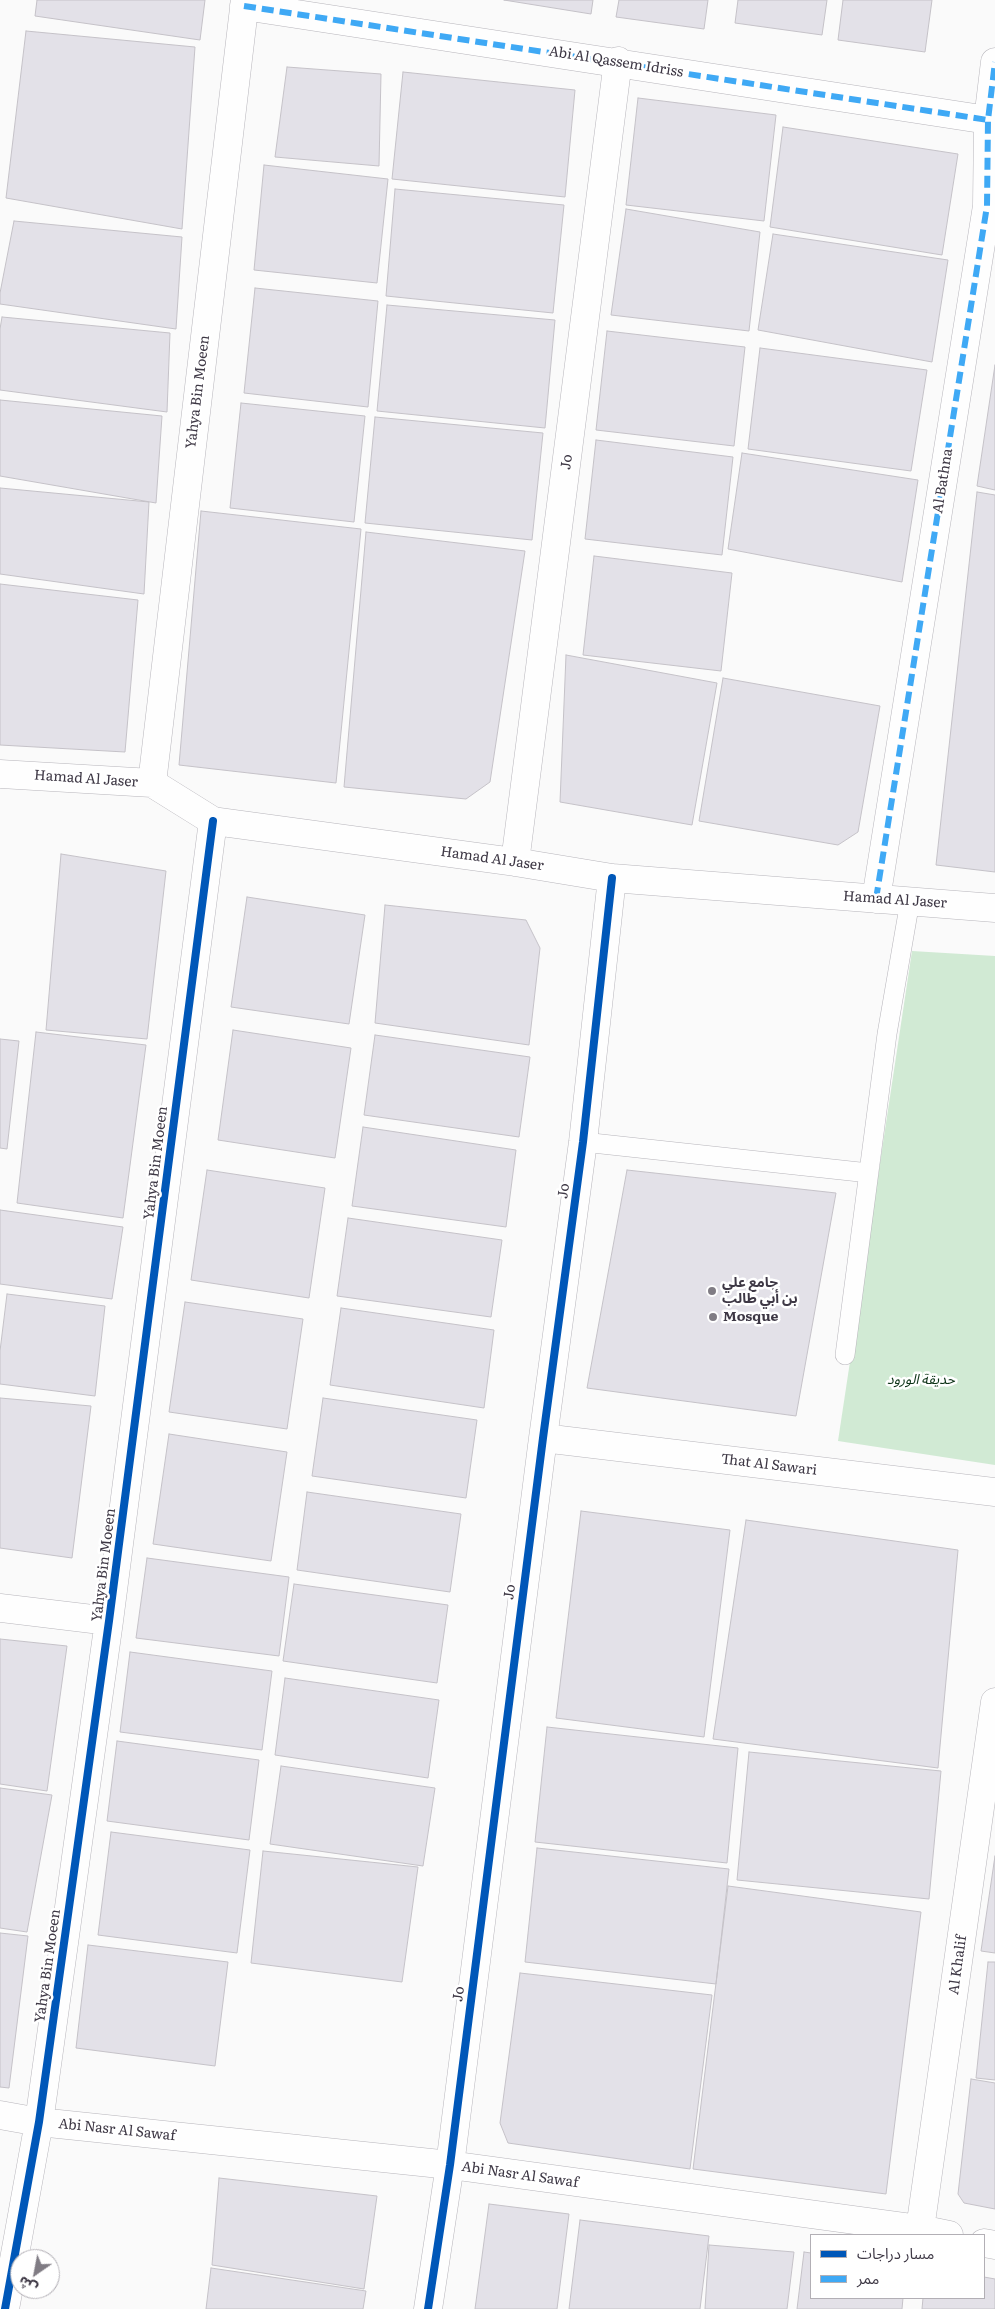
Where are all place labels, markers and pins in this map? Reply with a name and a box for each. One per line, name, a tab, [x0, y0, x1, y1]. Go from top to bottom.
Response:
place label: جامع علي بن أبي طالب	[722, 1275, 798, 1308]
marker: جامع علي بن أبي طالب	[706, 1285, 718, 1297]
place label: Mosque	[723, 1309, 779, 1325]
marker: Mosque	[707, 1311, 719, 1323]

